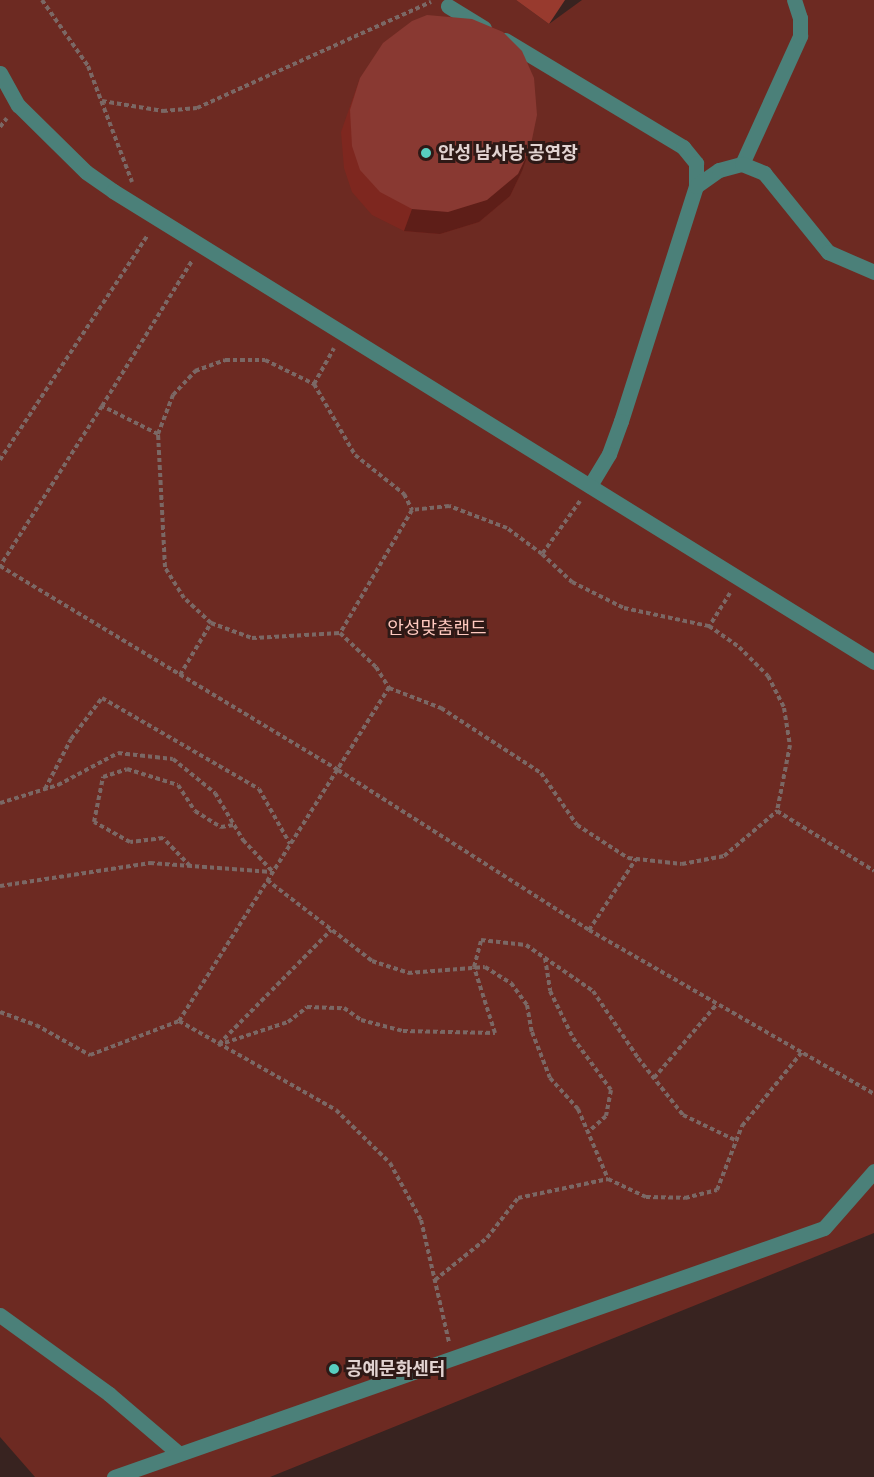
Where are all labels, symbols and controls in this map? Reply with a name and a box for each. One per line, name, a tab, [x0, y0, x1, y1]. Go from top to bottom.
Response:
place label: 안성 남사당 공연장	[438, 142, 578, 164]
marker: 안성 남사당 공연장	[419, 146, 433, 160]
park label: 안성맞춤랜드	[387, 617, 487, 639]
place label: 공예문화센터	[346, 1358, 445, 1380]
marker: 공예문화센터	[327, 1362, 341, 1376]

